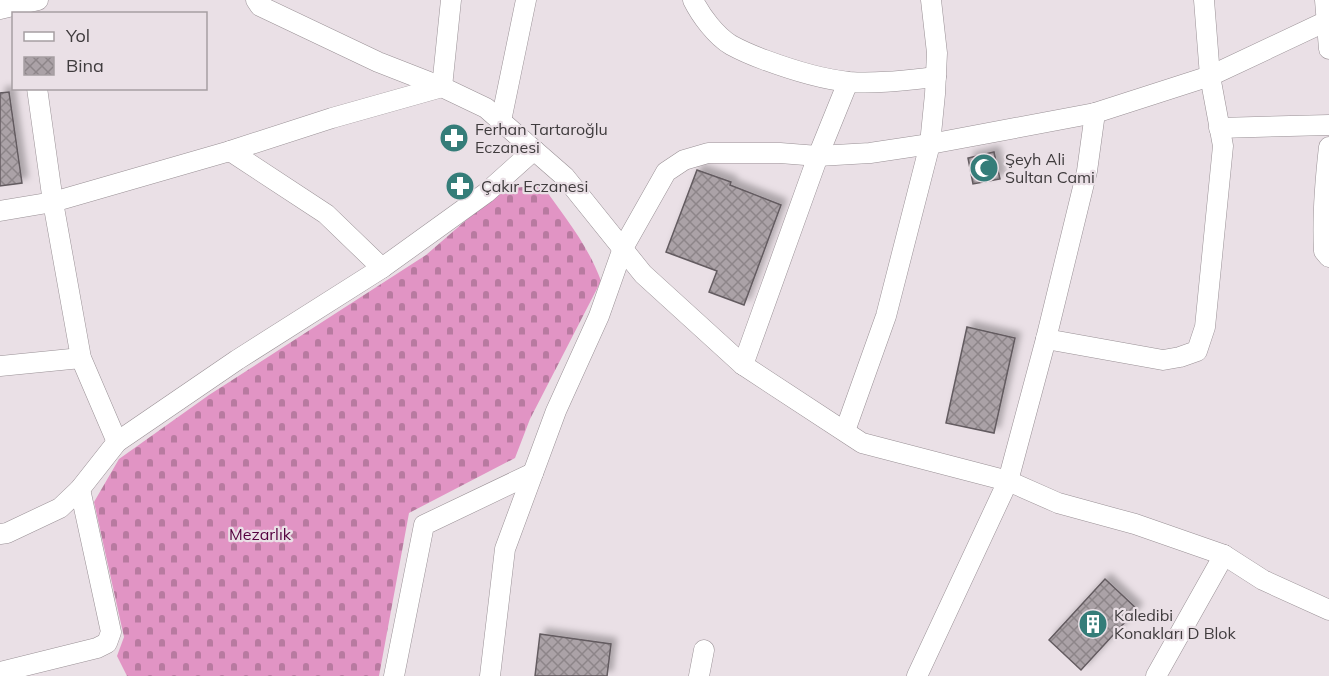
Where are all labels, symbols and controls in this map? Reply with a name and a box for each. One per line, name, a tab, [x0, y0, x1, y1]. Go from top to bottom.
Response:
legend	[12, 12, 207, 90]
text: Yol	[65, 24, 90, 47]
text: Bina	[66, 54, 104, 77]
place label: Ferhan Tartaroğlu Eczanesi	[475, 119, 608, 157]
pharmacy icon: Ferhan Tartaroğlu Eczanesi	[438, 122, 470, 154]
place label: Şeyh Ali Sultan Cami	[1005, 149, 1095, 187]
mosque icon: Şeyh Ali Sultan Cami	[968, 152, 1000, 184]
pharmacy icon: Çakır Eczanesi	[444, 170, 476, 202]
place label: Çakır Eczanesi	[481, 176, 588, 196]
park label: Mezarlık	[229, 524, 292, 544]
place label: Kaledibi Konakları D Blok	[1114, 605, 1236, 643]
building icon: Kaledibi Konakları D Blok	[1077, 608, 1109, 640]

